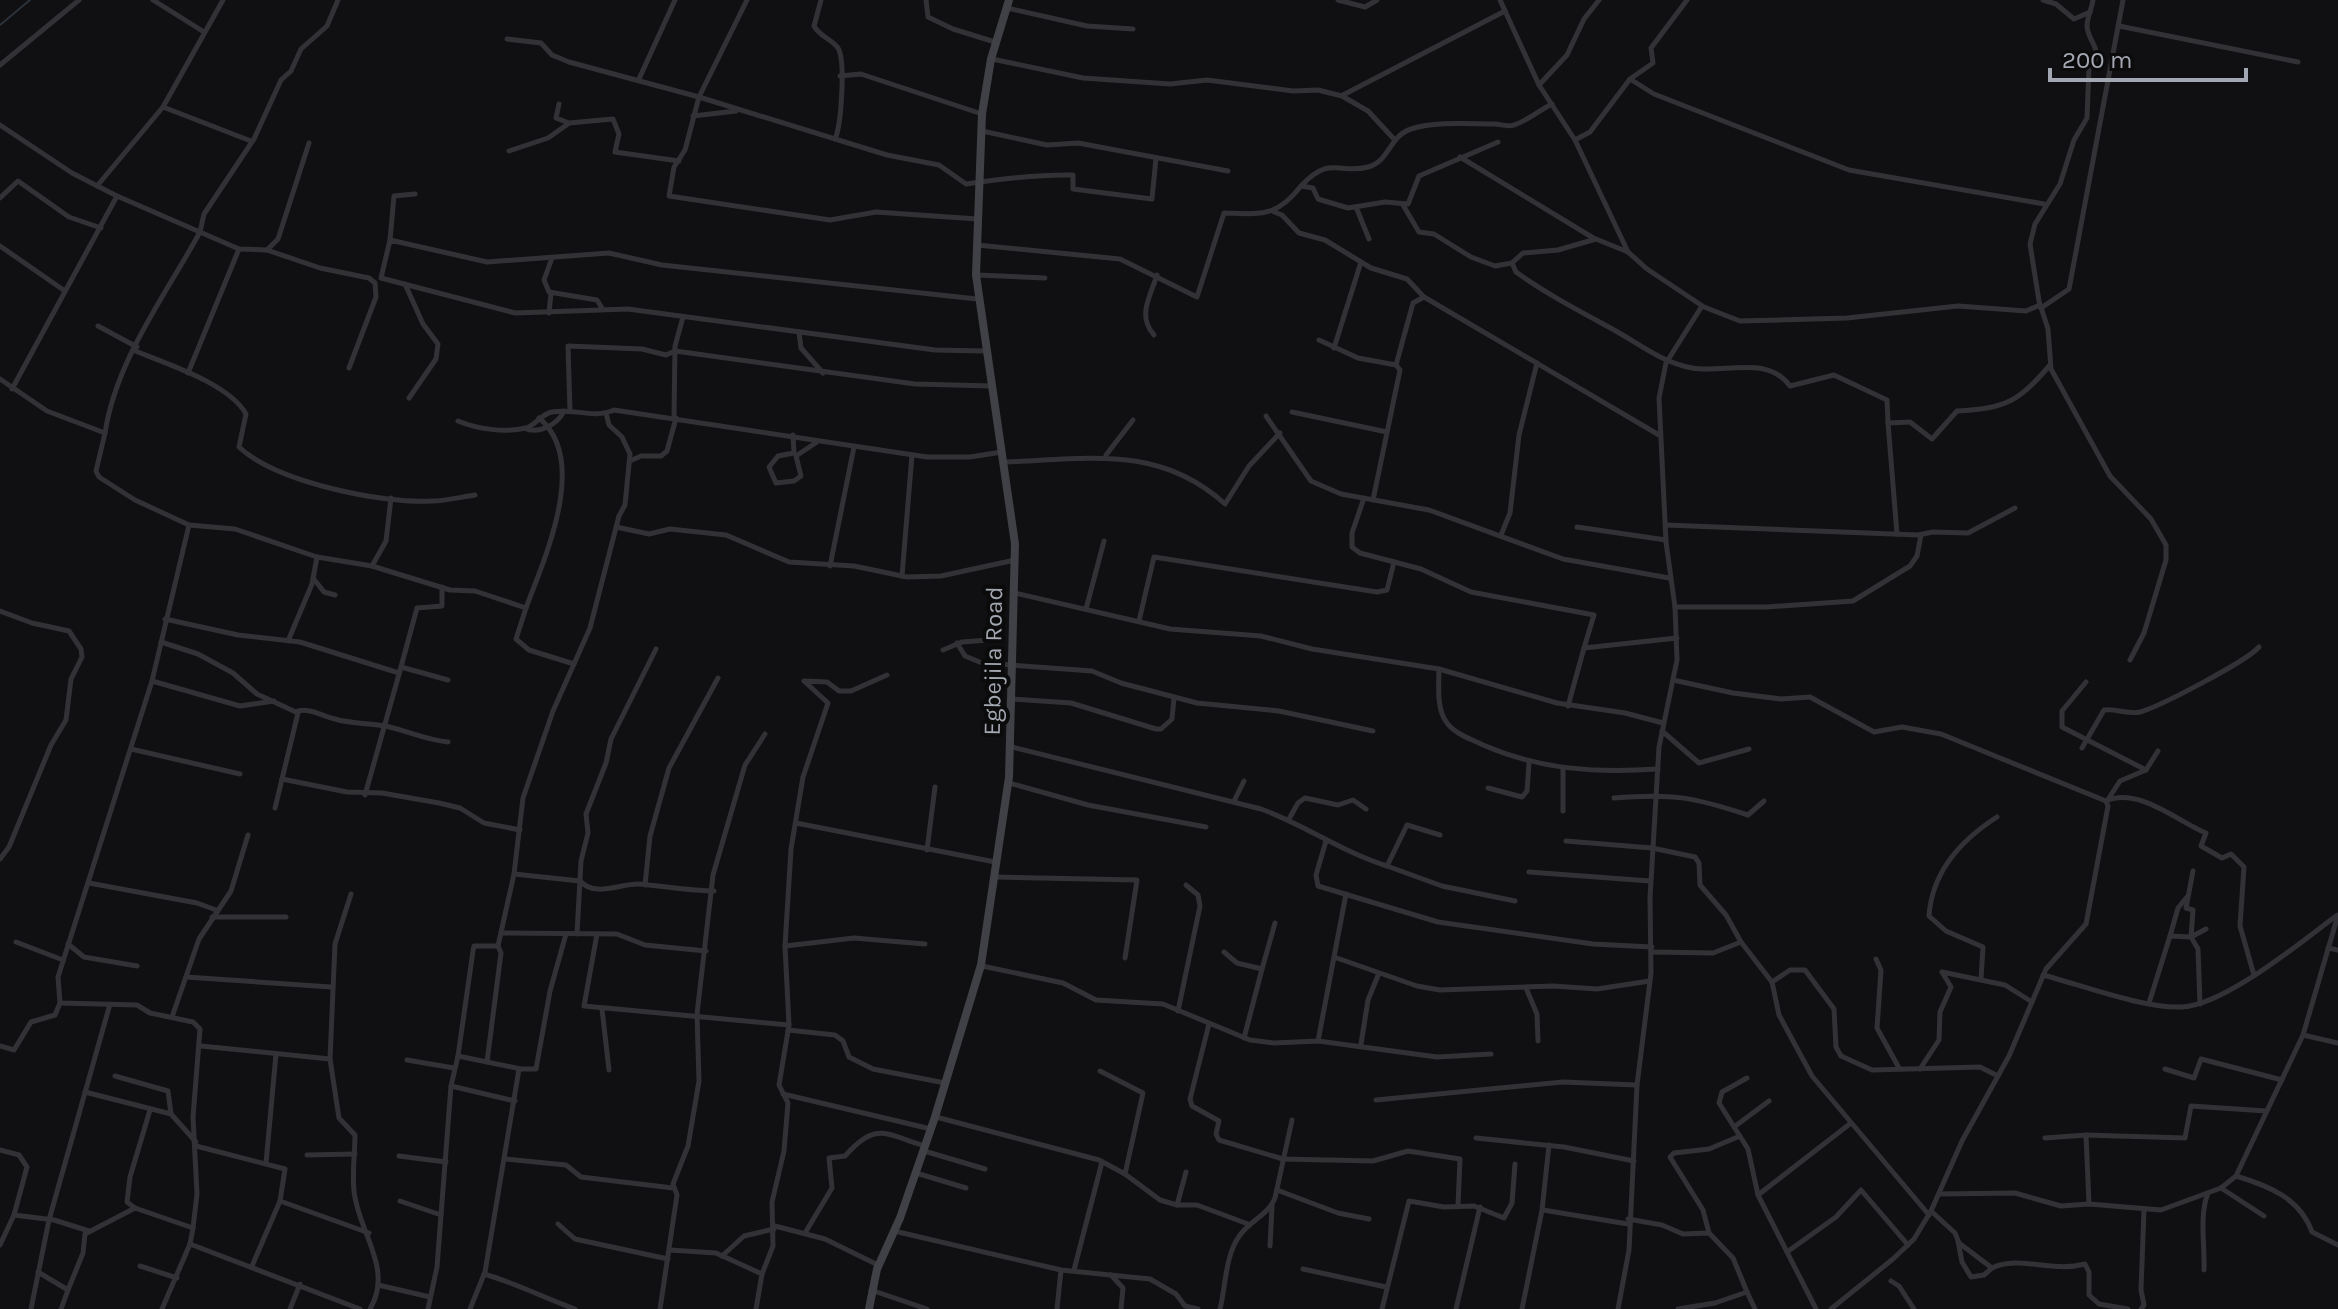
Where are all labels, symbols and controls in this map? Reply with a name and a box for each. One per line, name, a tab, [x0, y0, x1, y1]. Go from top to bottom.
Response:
scale bar	[2050, 32, 2246, 82]
text: 200 m	[2062, 46, 2133, 74]
street label: Egbejila Road	[978, 586, 1008, 736]

